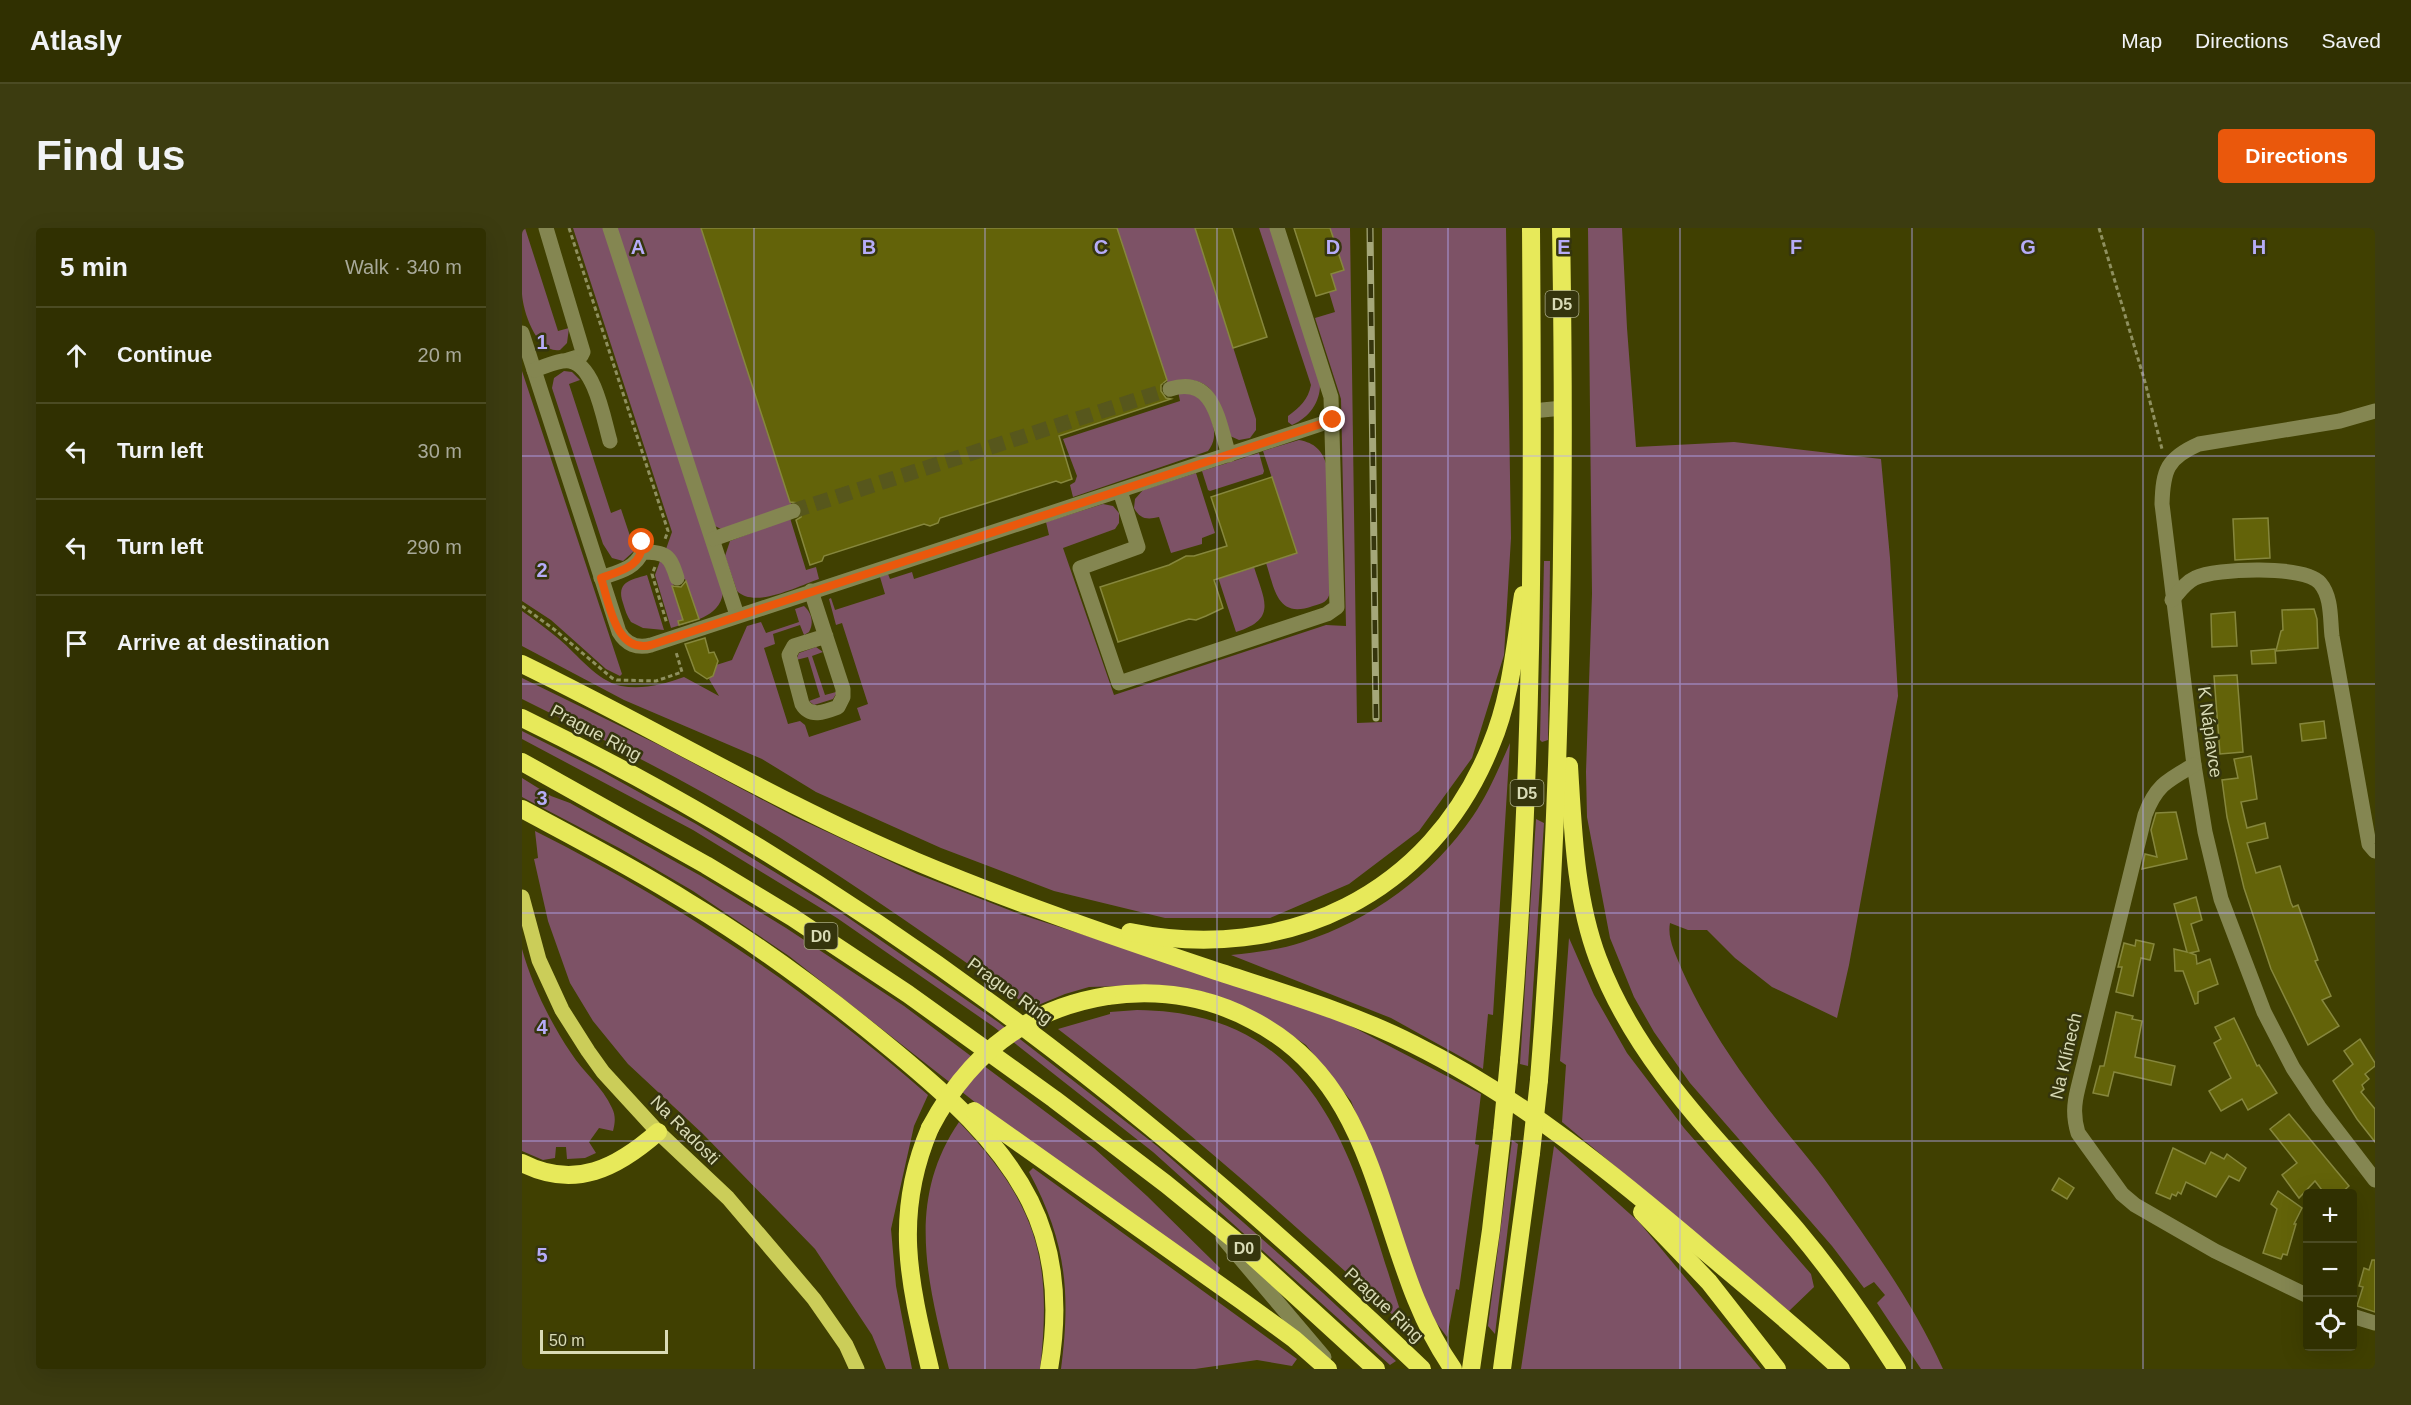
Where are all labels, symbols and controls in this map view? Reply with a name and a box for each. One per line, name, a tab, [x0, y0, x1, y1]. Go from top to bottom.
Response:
text: Atlasly	[30, 25, 122, 56]
text: Map	[2121, 29, 2162, 52]
text: Directions	[2195, 29, 2288, 52]
text: Saved	[2321, 29, 2381, 52]
button: Directions	[2218, 129, 2375, 183]
text: Find us	[36, 132, 185, 179]
text: A	[631, 236, 645, 258]
text: B	[862, 236, 876, 258]
text: C	[1094, 236, 1108, 258]
text: D	[1326, 236, 1340, 258]
text: E	[1557, 236, 1571, 258]
text: F	[1790, 236, 1802, 258]
text: G	[2020, 236, 2036, 258]
text: H	[2252, 236, 2266, 258]
text: 5 min	[60, 252, 128, 282]
text: Walk · 340 m	[345, 256, 462, 278]
road number: D5	[1546, 291, 1578, 317]
text: 1	[536, 331, 548, 353]
icon: ahead	[60, 339, 93, 372]
text: Continue	[117, 342, 212, 367]
text: 20 m	[418, 344, 462, 366]
route end	[1319, 406, 1345, 432]
icon: left	[60, 435, 93, 468]
text: Turn left	[117, 438, 203, 463]
text: 30 m	[418, 440, 462, 462]
route start	[628, 528, 654, 554]
icon: left	[60, 531, 93, 564]
text: Turn left	[117, 534, 203, 559]
text: 290 m	[406, 536, 462, 558]
text: 2	[536, 559, 548, 581]
icon: arrive	[60, 627, 93, 660]
text: Arrive at destination	[117, 630, 330, 655]
street label: K Náplavce	[2194, 685, 2226, 779]
street label: Prague Ring	[547, 701, 645, 765]
road number: D5	[1510, 780, 1544, 806]
text: 3	[536, 787, 548, 809]
road number: D0	[804, 923, 838, 949]
street label: Prague Ring	[964, 953, 1056, 1029]
street label: Na Klínech	[2046, 1011, 2086, 1101]
text: 4	[536, 1016, 548, 1038]
street label: Na Radosti	[646, 1091, 724, 1169]
map controls	[2303, 1189, 2357, 1351]
button: +	[2303, 1189, 2357, 1243]
road number: D0	[1228, 1235, 1260, 1261]
button: −	[2303, 1243, 2357, 1297]
text: 5	[536, 1244, 548, 1266]
street label: Prague Ring	[1341, 1264, 1427, 1346]
button: locate	[2303, 1297, 2357, 1351]
scale bar	[540, 1327, 668, 1354]
text: 50 m	[549, 1332, 585, 1349]

